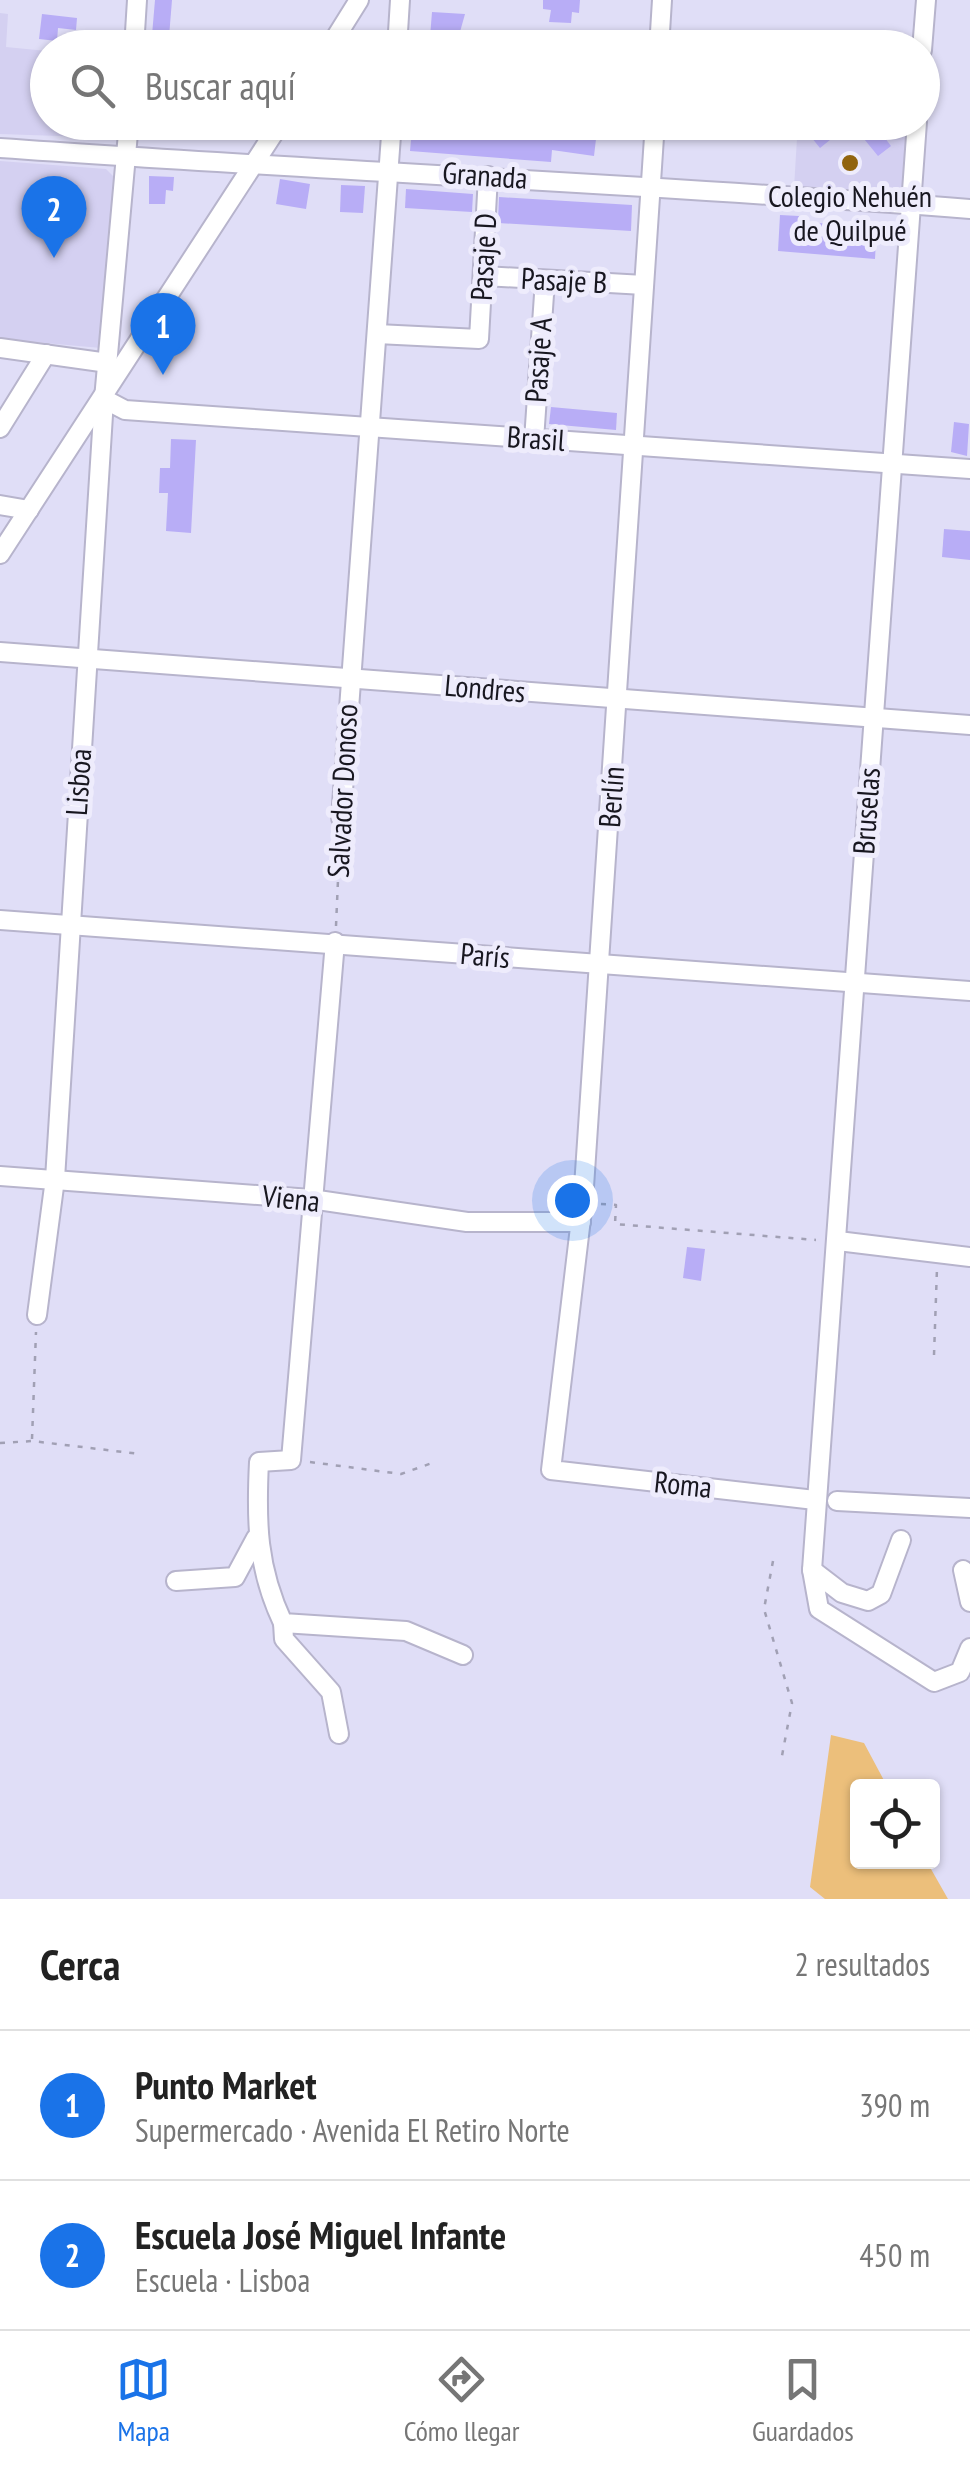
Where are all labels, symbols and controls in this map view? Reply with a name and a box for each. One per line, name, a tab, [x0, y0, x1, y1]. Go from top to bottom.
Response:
search box	[30, 30, 940, 140]
icon: search	[65, 58, 120, 113]
text: Buscar aquí	[145, 61, 296, 110]
street label: Granada	[441, 152, 529, 197]
marker: Colegio Nehuén de Quilpué	[839, 152, 861, 174]
pin: 2	[22, 176, 86, 258]
place label: Colegio Nehuén de Quilpué	[768, 176, 932, 249]
street label: Pasaje D	[461, 212, 504, 302]
street label: Pasaje B	[520, 258, 608, 301]
pin: 1	[130, 292, 196, 375]
street label: Pasaje A	[515, 315, 560, 404]
street label: Brasil	[506, 416, 566, 459]
street label: Londres	[443, 665, 527, 710]
street label: Salvador Donoso	[317, 703, 366, 879]
street label: Lisboa	[56, 747, 99, 817]
street label: Berlín	[589, 765, 632, 829]
street label: Bruselas	[843, 766, 888, 856]
street label: París	[459, 933, 512, 976]
street label: Viena	[259, 1175, 322, 1220]
your location	[547, 1175, 598, 1226]
street label: Roma	[652, 1461, 714, 1506]
map controls	[850, 1779, 940, 1869]
button: locate	[850, 1779, 940, 1869]
text: Cerca	[40, 1937, 120, 1992]
text: 2 resultados	[795, 1943, 930, 1985]
text: Punto Market	[135, 2060, 317, 2109]
text: 1	[65, 2084, 80, 2126]
text: 390 m	[859, 2084, 930, 2126]
text: Supermercado · Avenida El Retiro Norte	[135, 2109, 570, 2151]
text: Escuela José Miguel Infante	[135, 2210, 506, 2259]
text: 2	[65, 2234, 80, 2276]
text: 450 m	[859, 2234, 930, 2276]
text: Escuela · Lisboa	[135, 2259, 310, 2301]
tab: Mapa	[116, 2352, 171, 2449]
tab: Cómo llegar	[404, 2352, 519, 2449]
tab: Guardados	[752, 2352, 854, 2449]

